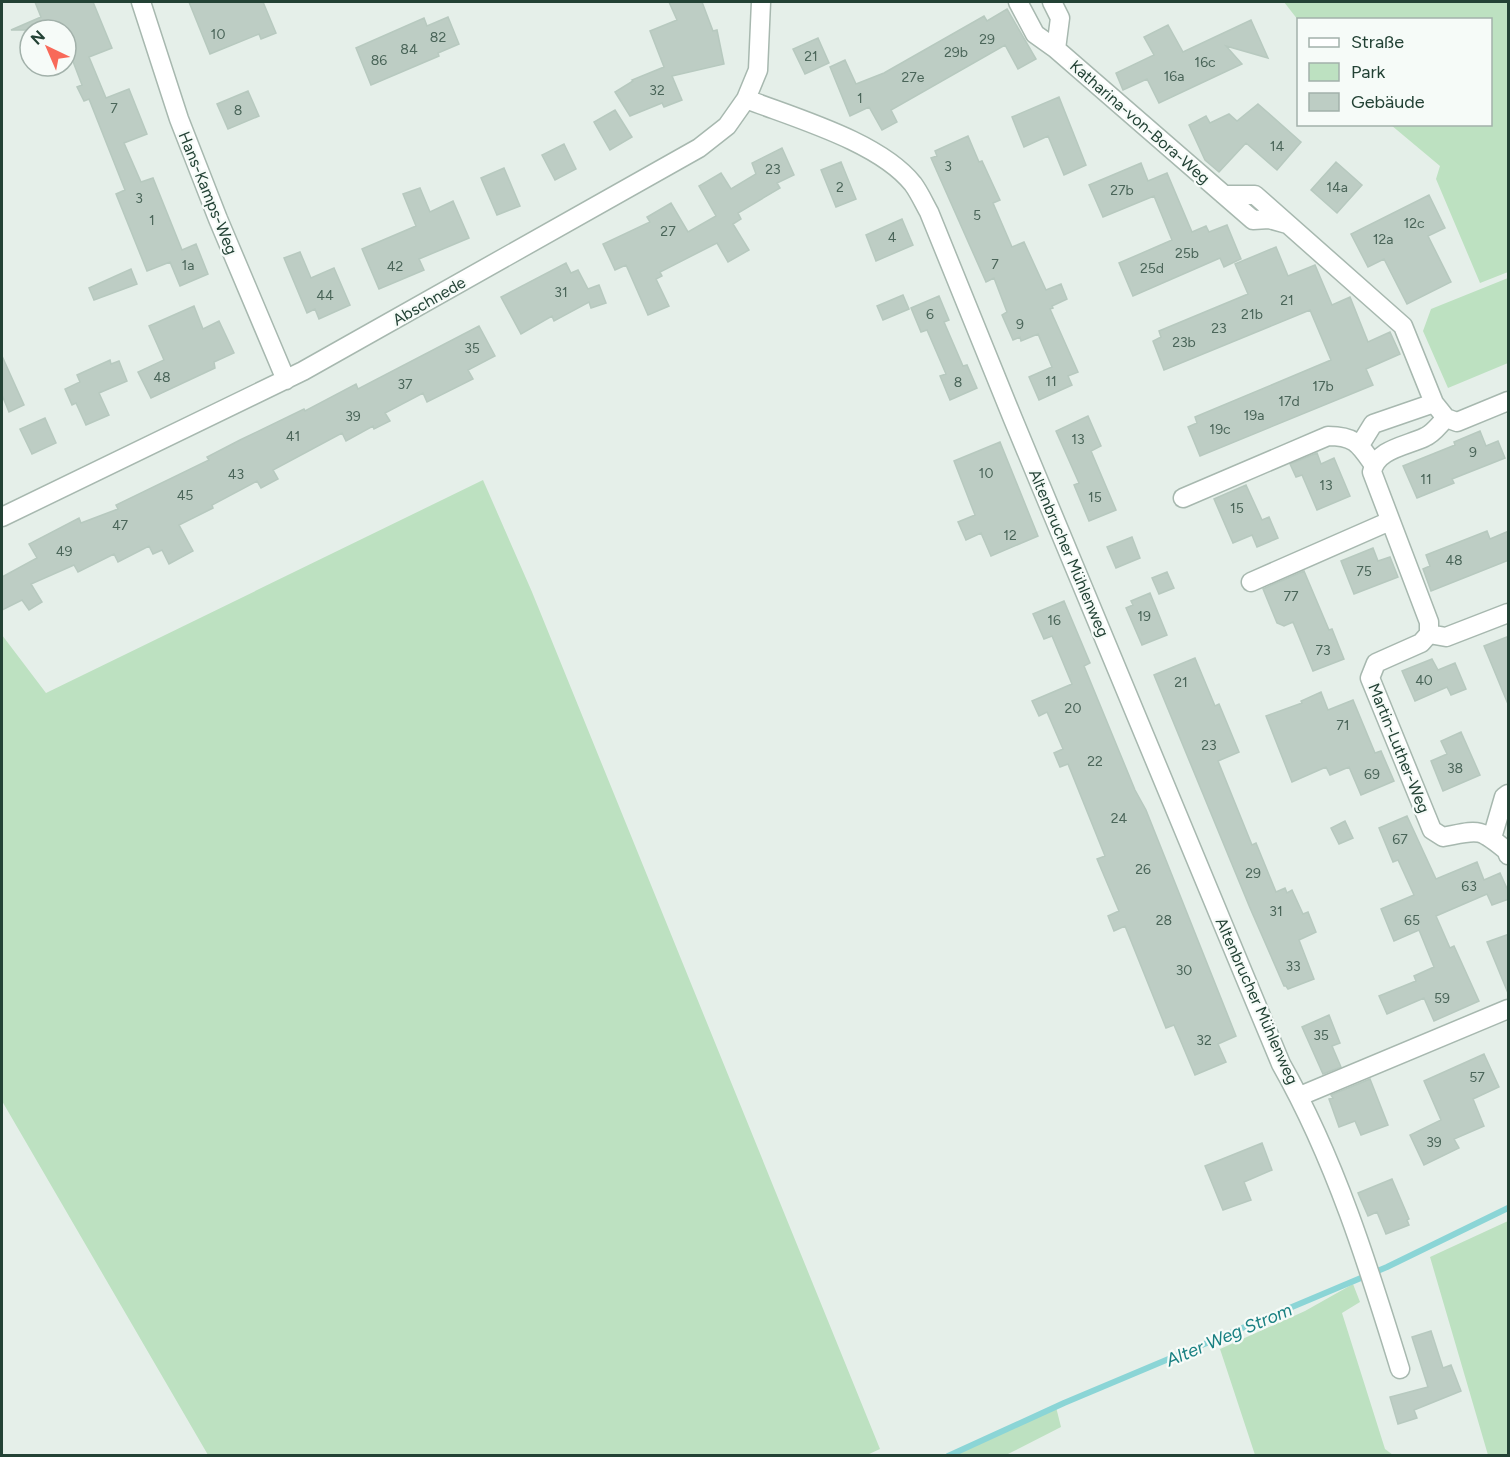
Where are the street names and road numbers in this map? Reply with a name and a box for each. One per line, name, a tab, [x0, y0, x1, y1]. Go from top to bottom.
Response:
street label: Katharina-von-Bora-Weg	[1066, 56, 1214, 188]
street label: Hans-Kamps-Weg	[175, 129, 241, 257]
street label: Abschnede	[389, 272, 469, 329]
street label: Altenbrucher Mühlenweg	[1025, 466, 1113, 640]
street label: Martin-Luther-Weg	[1364, 680, 1434, 816]
street label: Altenbrucher Mühlenweg	[1212, 915, 1302, 1087]

